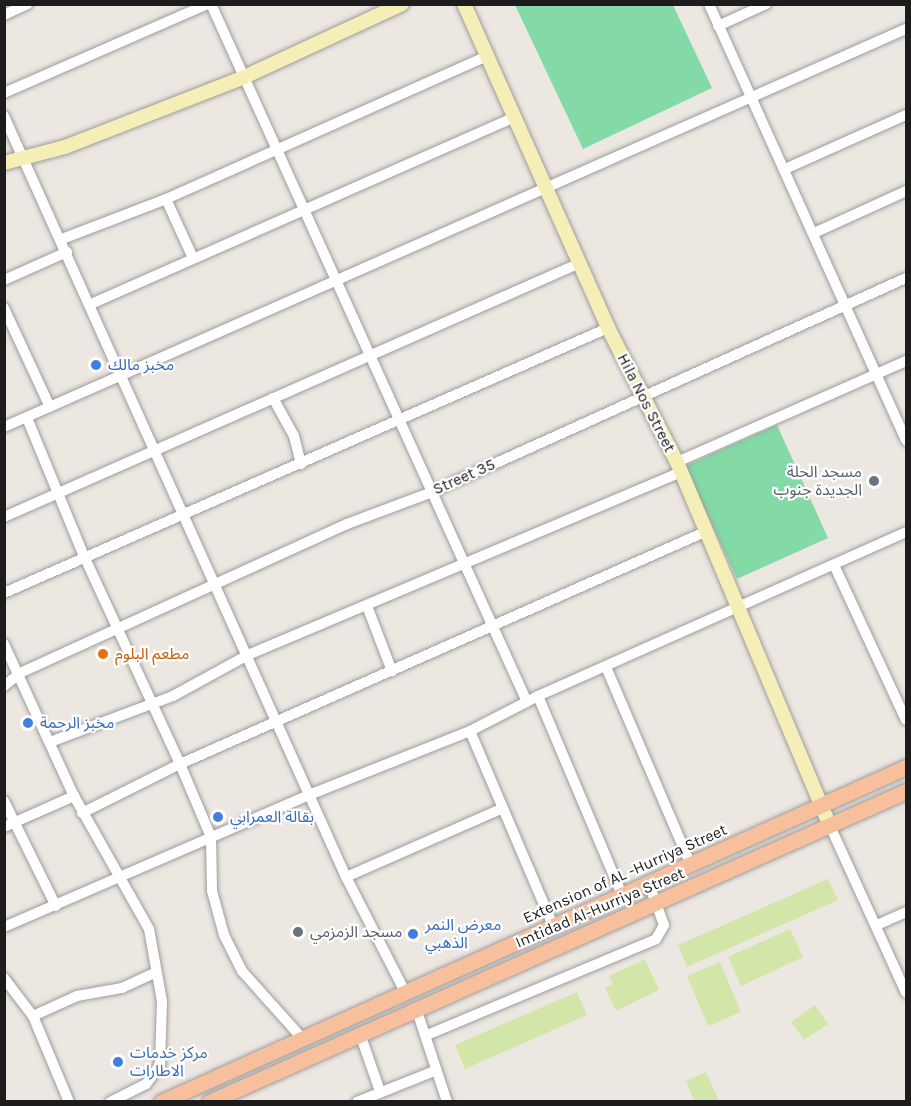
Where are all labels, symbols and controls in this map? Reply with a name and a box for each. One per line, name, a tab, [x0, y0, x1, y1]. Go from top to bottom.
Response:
street label: Hila Nos Street	[613, 350, 679, 456]
place label: مخبز مالك	[108, 355, 174, 375]
marker: مخبز مالك	[89, 358, 103, 372]
street label: Street 35	[430, 455, 498, 499]
place label: مسجد الحلة الجديدة جنوب	[773, 462, 862, 500]
marker: مسجد الحلة الجديدة جنوب	[867, 474, 881, 488]
place label: مطعم البلوم	[115, 644, 189, 664]
marker: مطعم البلوم	[96, 647, 110, 661]
place label: مخبز الرحمة	[40, 713, 114, 733]
marker: مخبز الرحمة	[21, 716, 35, 730]
place label: بقالة العمرابي	[230, 807, 314, 827]
marker: بقالة العمرابي	[211, 810, 225, 824]
street label: Extension of AL -Hurriya Street	[520, 820, 730, 928]
street label: Imtidad Al-Hurriya Street	[513, 864, 687, 952]
place label: معرض النمر الذهبي	[425, 915, 501, 953]
place label: مسجد الزمزمي	[310, 922, 402, 942]
marker: مسجد الزمزمي	[291, 925, 305, 939]
marker: معرض النمر الذهبي	[406, 927, 420, 941]
place label: مركز خدمات الاطارات	[130, 1043, 208, 1081]
marker: مركز خدمات الاطارات	[111, 1055, 125, 1069]

